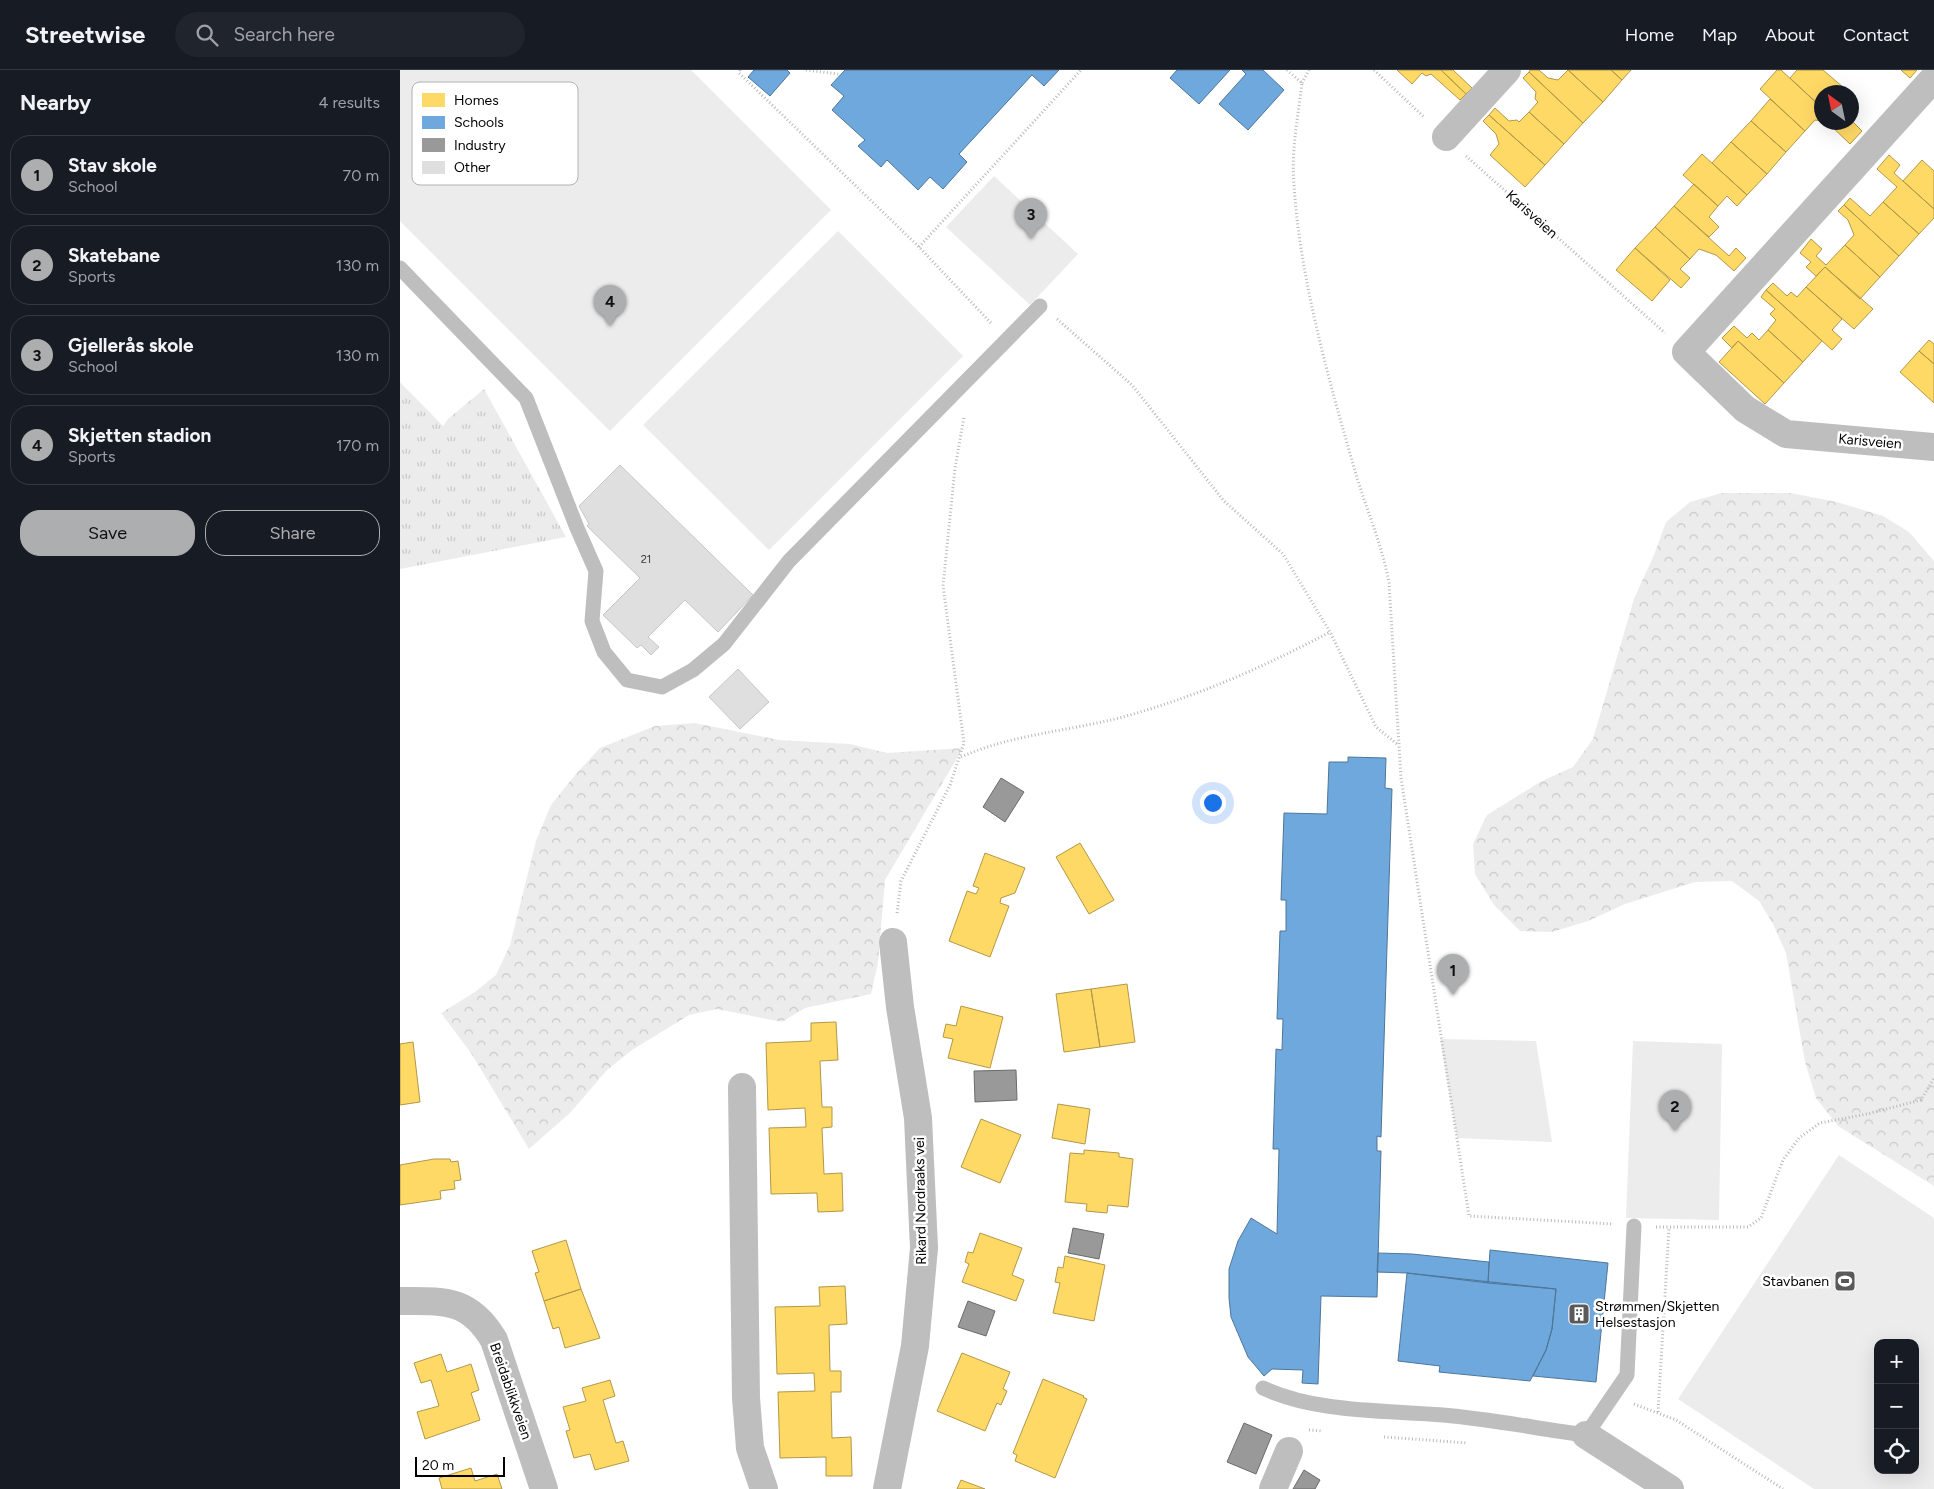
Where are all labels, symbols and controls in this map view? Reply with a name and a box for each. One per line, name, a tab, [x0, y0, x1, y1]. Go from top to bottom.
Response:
search box	[175, 12, 525, 57]
text: Streetwise	[25, 20, 145, 49]
icon: search	[193, 21, 221, 49]
text: Search here	[233, 23, 335, 46]
text: Home	[1625, 24, 1674, 46]
text: Map	[1702, 24, 1737, 46]
text: About	[1765, 24, 1815, 46]
text: Contact	[1843, 24, 1909, 46]
legend	[412, 82, 578, 185]
north arrow	[1814, 85, 1859, 130]
text: Nearby	[20, 90, 91, 115]
text: Homes	[454, 92, 499, 109]
text: 4 results	[319, 93, 380, 112]
text: Schools	[454, 114, 504, 131]
text: Industry	[454, 137, 506, 154]
text: Stav skole	[68, 154, 157, 177]
text: Other	[454, 159, 491, 176]
text: 1	[34, 166, 40, 185]
text: 70 m	[343, 166, 379, 185]
text: School	[68, 177, 118, 196]
street label: Karisveien	[1502, 187, 1561, 242]
pin: 3	[1015, 198, 1047, 239]
text: Skatebane	[68, 244, 160, 267]
text: 2	[32, 256, 42, 275]
text: 130 m	[336, 256, 379, 275]
text: Sports	[68, 267, 115, 286]
pin: 4	[594, 285, 626, 326]
text: Gjellerås skole	[68, 334, 193, 357]
text: 3	[33, 346, 41, 365]
text: 130 m	[336, 346, 379, 365]
text: School	[68, 357, 118, 376]
text: Skjetten stadion	[68, 424, 211, 447]
street label: Karisveien	[1838, 430, 1903, 453]
text: 4	[32, 436, 42, 455]
text: 170 m	[336, 436, 379, 455]
text: Sports	[68, 447, 115, 466]
button: Save	[20, 510, 195, 556]
button: Share	[205, 510, 380, 556]
house number: 21	[641, 553, 651, 566]
your location	[1200, 790, 1226, 816]
pin: 1	[1437, 954, 1469, 995]
pin: 2	[1659, 1090, 1691, 1131]
street label: Rikard Nordraaks vei	[911, 1137, 930, 1265]
sports icon: Stavbanen	[1833, 1269, 1857, 1293]
place label: Stavbanen	[1762, 1273, 1829, 1290]
place label: Strømmen/Skjetten Helsestasjon	[1595, 1298, 1719, 1331]
building icon: Strømmen/Skjetten Helsestasjon	[1567, 1302, 1591, 1326]
map controls	[1874, 1339, 1919, 1474]
button: +	[1874, 1339, 1919, 1384]
street label: Breidablikkveien	[486, 1341, 535, 1442]
button: −	[1874, 1384, 1919, 1429]
button: locate	[1874, 1429, 1919, 1474]
scale bar	[415, 1454, 505, 1477]
text: 20 m	[422, 1457, 454, 1474]

